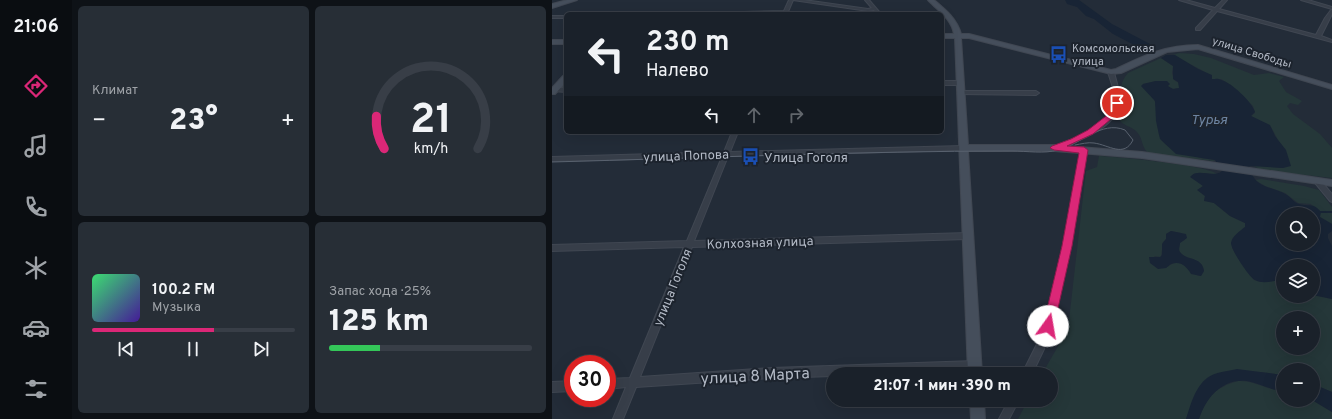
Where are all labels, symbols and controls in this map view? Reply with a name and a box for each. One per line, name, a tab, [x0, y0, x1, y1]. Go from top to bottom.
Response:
text: 21:06	[13, 16, 59, 39]
text: 230 m	[646, 25, 729, 61]
icon: left	[580, 28, 632, 80]
street label: улица Свободы	[1210, 34, 1293, 72]
place label: Комсомольская улица	[1072, 42, 1154, 69]
bus stop icon: Комсомольская улица	[1049, 44, 1069, 64]
text: Налево	[646, 60, 709, 83]
icon: directions	[22, 72, 50, 100]
text: Климат	[92, 83, 138, 99]
pin	[1100, 86, 1134, 120]
icon: arrive	[1106, 92, 1128, 114]
text: 21	[409, 95, 452, 148]
text: 23°	[169, 103, 218, 140]
icon: left	[701, 104, 723, 126]
icon: ahead	[743, 104, 765, 126]
icon: right	[785, 104, 807, 126]
text: −	[92, 108, 106, 135]
text: +	[281, 108, 295, 135]
water label: Турья	[1191, 112, 1228, 129]
icon: music	[22, 132, 50, 160]
text: km/h	[413, 139, 448, 157]
bus stop icon: Улица Гоголя	[741, 147, 761, 167]
street label: улица Попова	[643, 148, 729, 166]
place label: Улица Гоголя	[764, 151, 848, 167]
icon: phone	[22, 193, 50, 221]
map controls	[1276, 207, 1320, 407]
button: search	[1276, 207, 1320, 251]
street label: Колхозная улица	[706, 234, 814, 254]
street label: улица Гоголя	[651, 247, 697, 329]
icon: climate	[22, 254, 50, 282]
button: layers	[1276, 259, 1320, 303]
text: 100.2 FM	[152, 281, 215, 300]
text: Запас хода · 25%	[329, 284, 431, 300]
text: Музыка	[152, 300, 201, 316]
text: 125 km	[329, 304, 429, 341]
position arrow	[1027, 305, 1069, 347]
button: +	[1276, 311, 1320, 355]
icon: car	[22, 314, 50, 342]
icon: previous	[115, 338, 137, 360]
icon: pause	[182, 338, 204, 360]
icon: next	[250, 338, 272, 360]
speed limit sign: 30	[564, 355, 616, 407]
button: −	[1276, 363, 1320, 407]
street label: улица 8 Марта	[700, 364, 810, 390]
icon: filters	[22, 375, 50, 403]
text: 21:07 · 1 мин · 390 m	[873, 377, 1011, 396]

